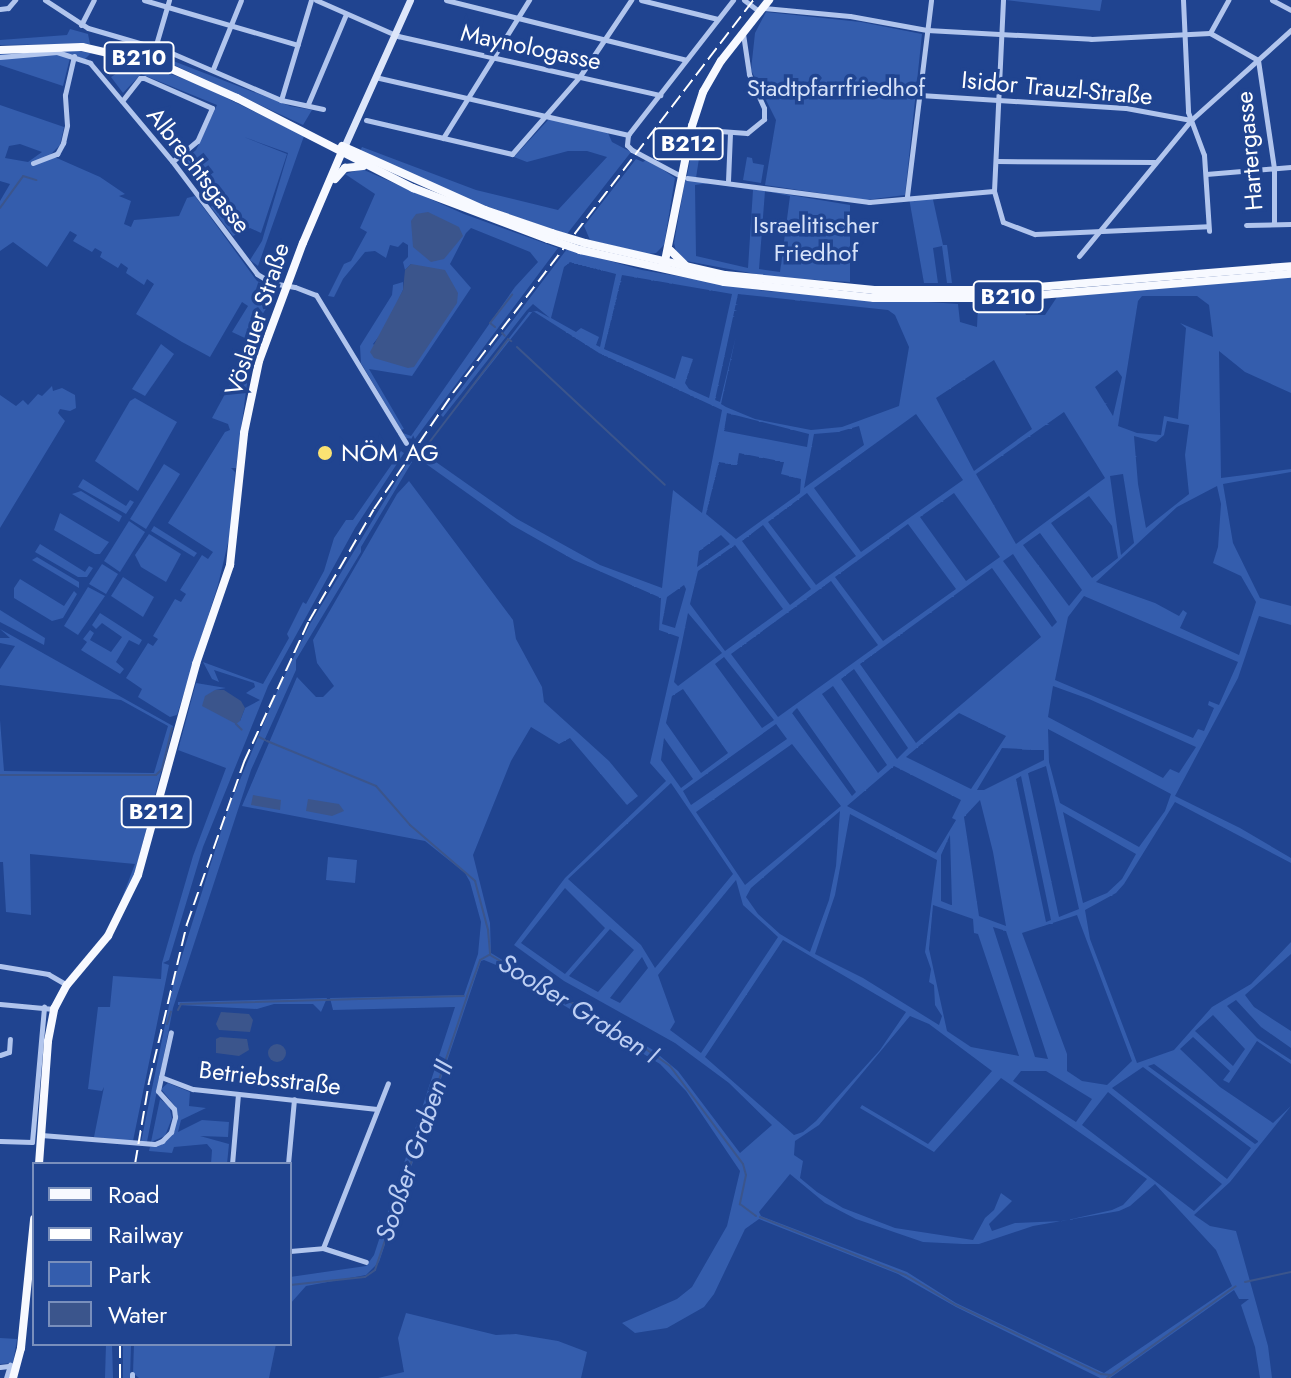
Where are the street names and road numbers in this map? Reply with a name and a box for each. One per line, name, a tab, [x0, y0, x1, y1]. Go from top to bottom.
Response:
street label: Maynologasse	[458, 18, 604, 76]
road number: B210	[103, 40, 175, 76]
street label: Isidor Trauzl-Straße	[960, 65, 1154, 111]
street label: Hartergasse	[1229, 90, 1269, 212]
street label: Albrechtsgasse	[141, 101, 257, 239]
road number: B212	[652, 126, 724, 162]
street label: Vöslauer Straße	[219, 239, 295, 399]
road number: B210	[972, 279, 1044, 315]
road number: B212	[120, 794, 192, 830]
street label: Betriebsstraße	[197, 1055, 343, 1101]

